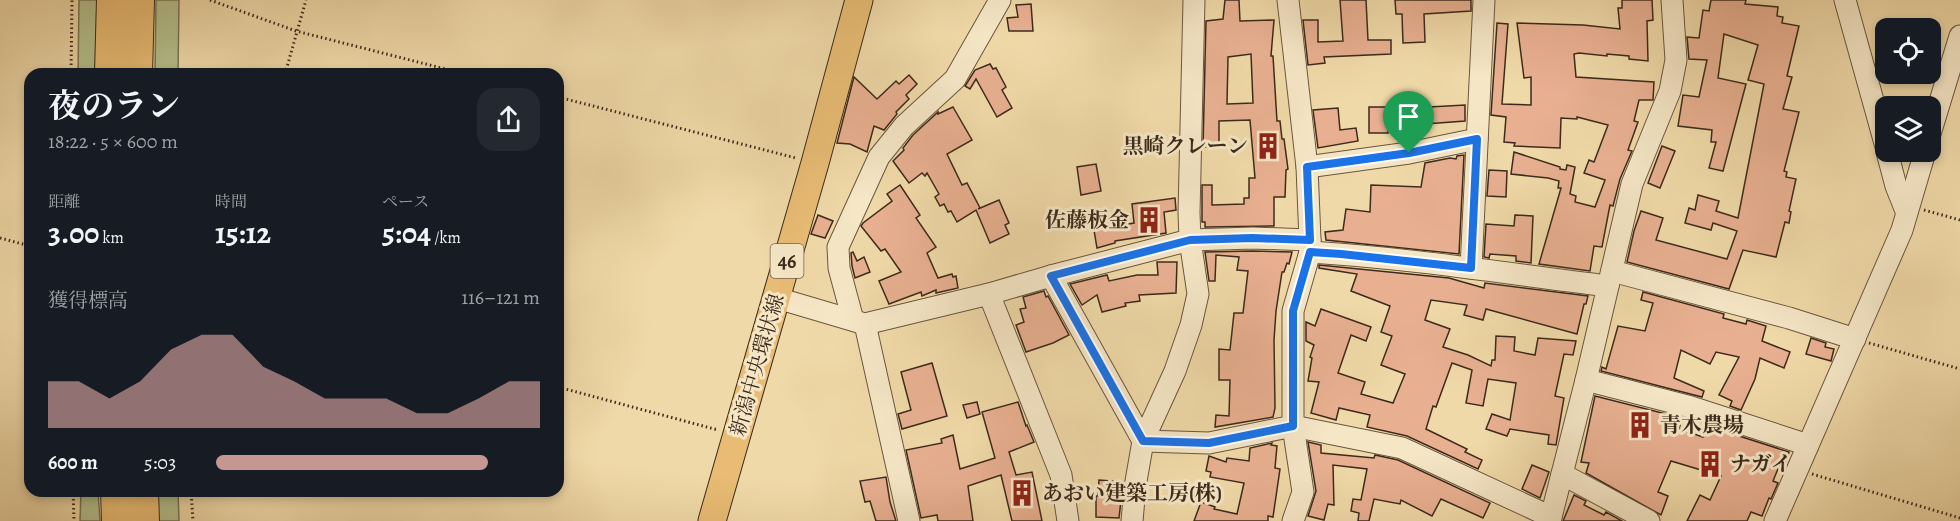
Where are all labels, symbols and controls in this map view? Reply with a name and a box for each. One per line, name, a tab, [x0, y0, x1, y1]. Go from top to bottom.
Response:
map controls	[1875, 18, 1941, 162]
button: locate	[1875, 18, 1941, 84]
text: 夜のラン	[48, 83, 180, 128]
button: share	[477, 88, 540, 151]
pin	[1383, 91, 1434, 153]
button: layers	[1875, 96, 1941, 162]
icon: arrive	[1392, 100, 1425, 133]
text: 18:22 · 5 × 600 m	[48, 128, 178, 155]
building icon: 黒崎クレーン	[1253, 131, 1283, 161]
place label: 黒崎クレーン	[1122, 132, 1248, 160]
text: 距離	[48, 191, 80, 213]
text: 時間	[215, 191, 247, 213]
text: ペース	[382, 191, 429, 213]
building icon: 佐藤板金	[1134, 205, 1164, 235]
place label: 佐藤板金	[1045, 206, 1129, 234]
text: 3.00	[48, 213, 99, 253]
text: 15:12	[215, 213, 271, 253]
text: 5:04	[382, 213, 431, 253]
text: km	[99, 227, 124, 249]
text: /km	[431, 227, 461, 249]
road number: 46	[770, 244, 804, 278]
text: 116–121 m	[461, 284, 540, 311]
text: 獲得標高	[48, 287, 128, 314]
street label: 新潟中央環状線	[723, 290, 791, 440]
building icon: 青木農場	[1625, 410, 1655, 440]
place label: 青木農場	[1660, 411, 1744, 439]
text: 600 m	[48, 449, 98, 476]
text: 5:03	[144, 449, 176, 476]
building icon: ナガイ	[1695, 449, 1725, 479]
place label: ナガイ	[1730, 450, 1792, 478]
building icon: あおい建築工房(株)	[1007, 478, 1037, 508]
place label: あおい建築工房(株)	[1042, 479, 1222, 507]

